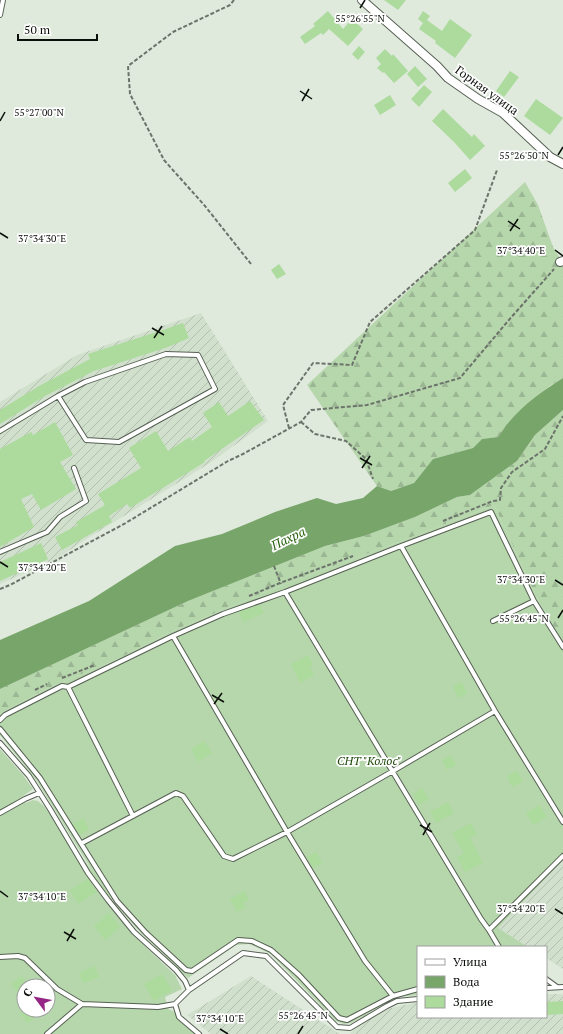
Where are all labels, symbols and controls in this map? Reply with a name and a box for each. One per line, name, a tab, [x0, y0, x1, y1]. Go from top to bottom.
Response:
text: 55°26'55"N	[335, 12, 385, 25]
scale bar	[18, 16, 97, 42]
text: 50 m	[24, 22, 51, 37]
street label: Горная улица	[452, 62, 522, 118]
text: 55°27'00"N	[14, 106, 64, 119]
text: 55°26'50"N	[499, 149, 549, 162]
text: 37°34'30"E	[18, 232, 66, 245]
text: 37°34'40"E	[497, 244, 545, 257]
water label: Пахра	[267, 522, 308, 554]
text: 37°34'20"E	[18, 561, 66, 574]
text: 37°34'30"E	[497, 573, 545, 586]
text: 55°26'45"N	[499, 612, 549, 625]
park label: СНТ "Колос"	[337, 753, 401, 768]
text: 37°34'10"E	[18, 890, 66, 903]
text: 37°34'20"E	[497, 902, 545, 915]
legend	[417, 946, 547, 1018]
text: Улица	[453, 954, 487, 969]
text: Вода	[453, 974, 480, 989]
north arrow	[16, 978, 56, 1018]
text: С	[20, 986, 35, 999]
text: Здание	[453, 994, 493, 1009]
text: 55°26'45"N	[278, 1009, 328, 1022]
text: 37°34'10"E	[196, 1012, 244, 1025]

